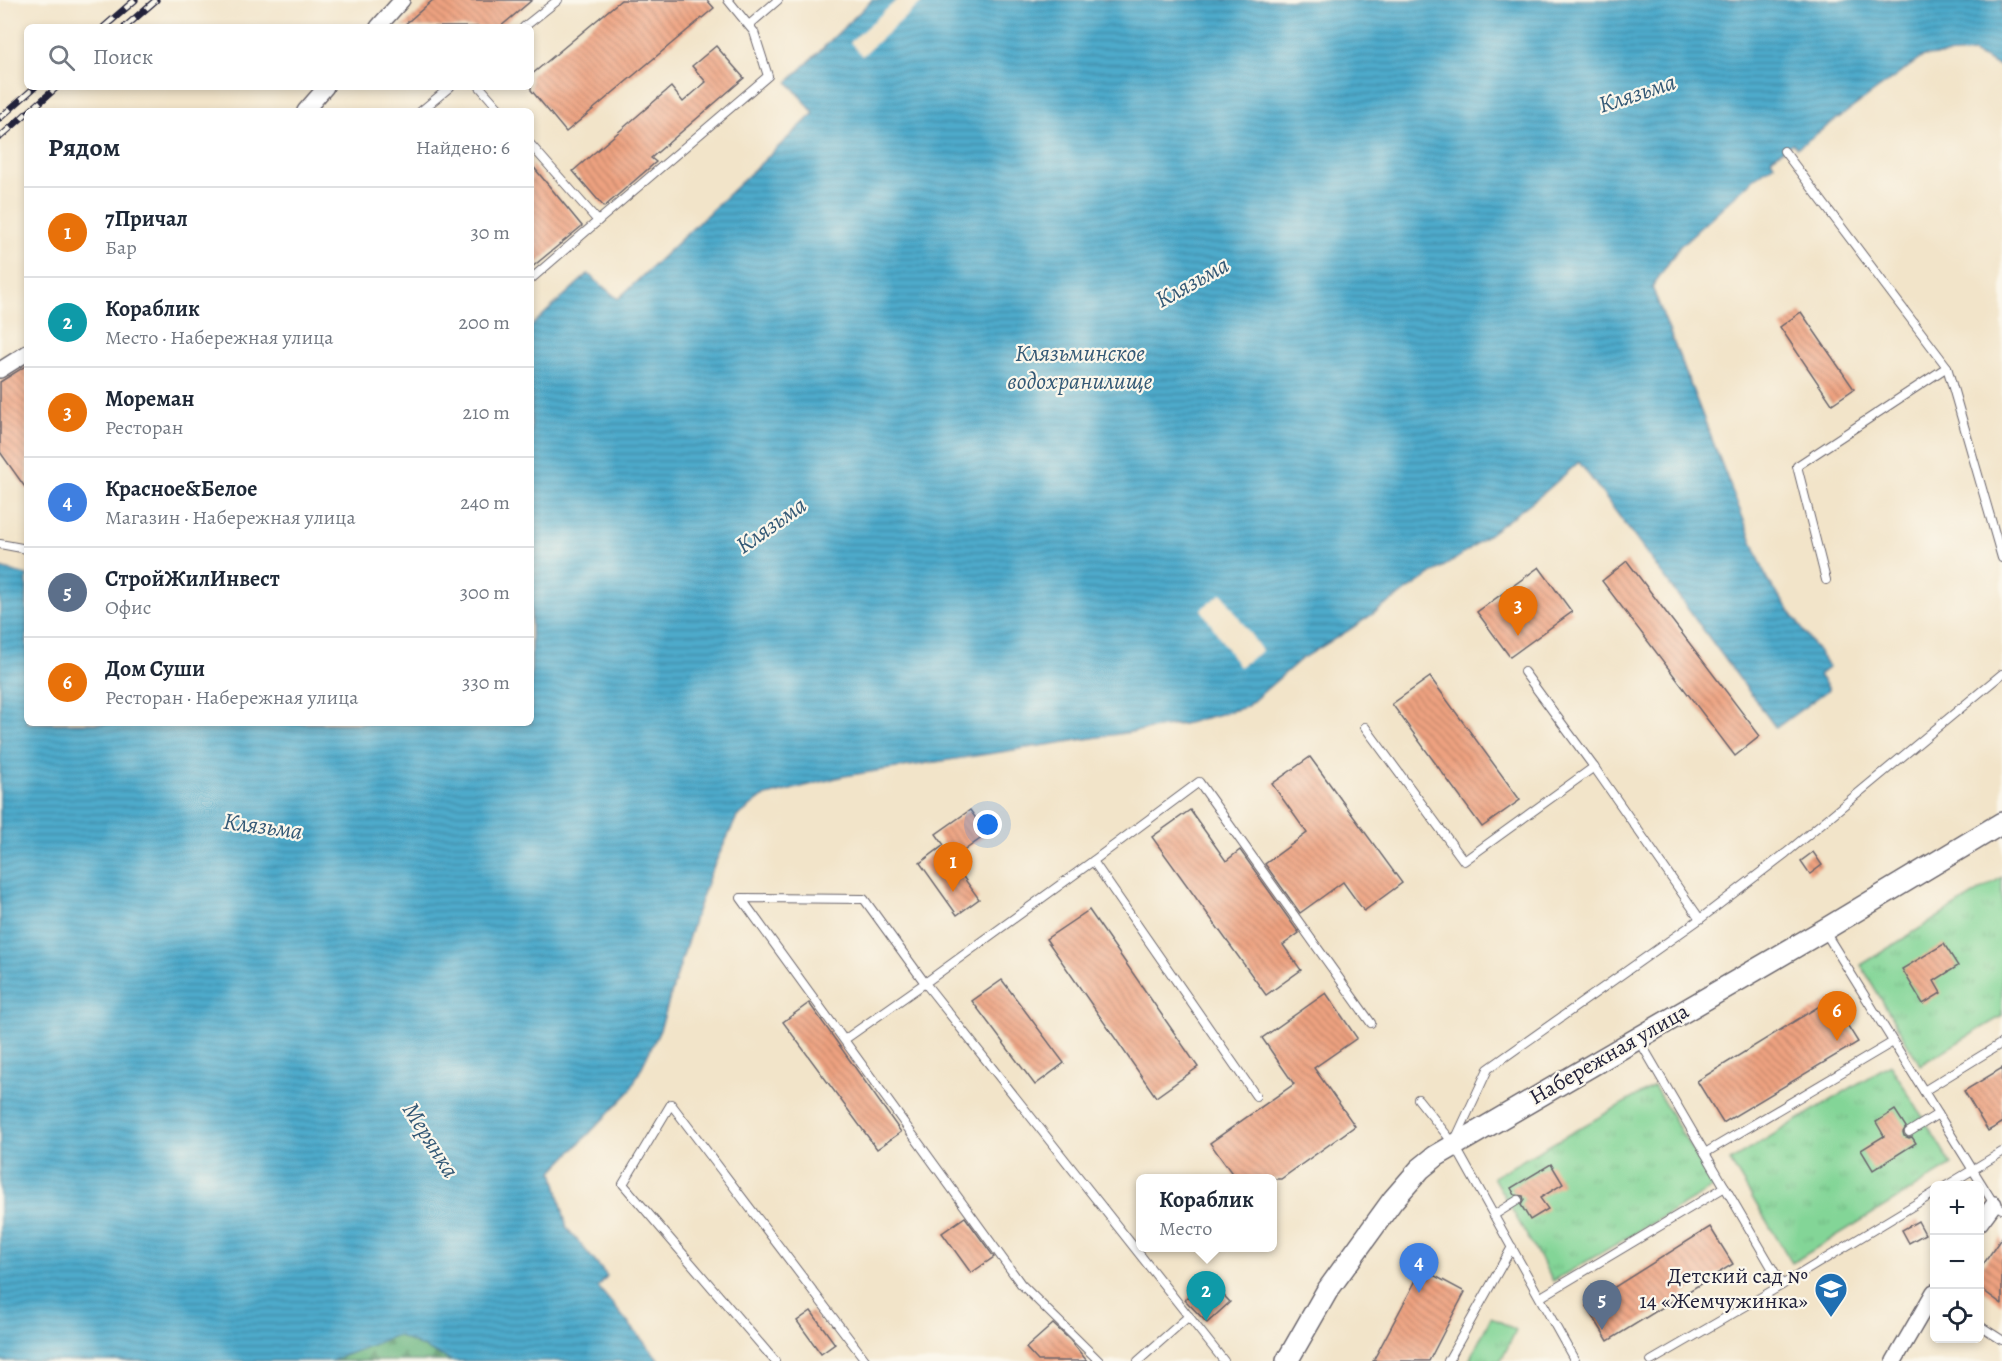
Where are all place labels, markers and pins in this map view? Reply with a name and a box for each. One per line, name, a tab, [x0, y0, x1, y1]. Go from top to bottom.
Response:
pin: 3	[1498, 586, 1538, 636]
pin: 1	[934, 842, 972, 892]
pin: 6	[1818, 992, 1856, 1041]
pin: 4	[1400, 1244, 1438, 1293]
place label: Детский сад № 14 «Жемчужинка»	[1639, 1261, 1808, 1316]
school or university icon: Детский сад № 14 «Жемчужинка»	[1813, 1271, 1849, 1318]
pin: 2	[1186, 1272, 1226, 1321]
pin: 5	[1582, 1280, 1622, 1330]

